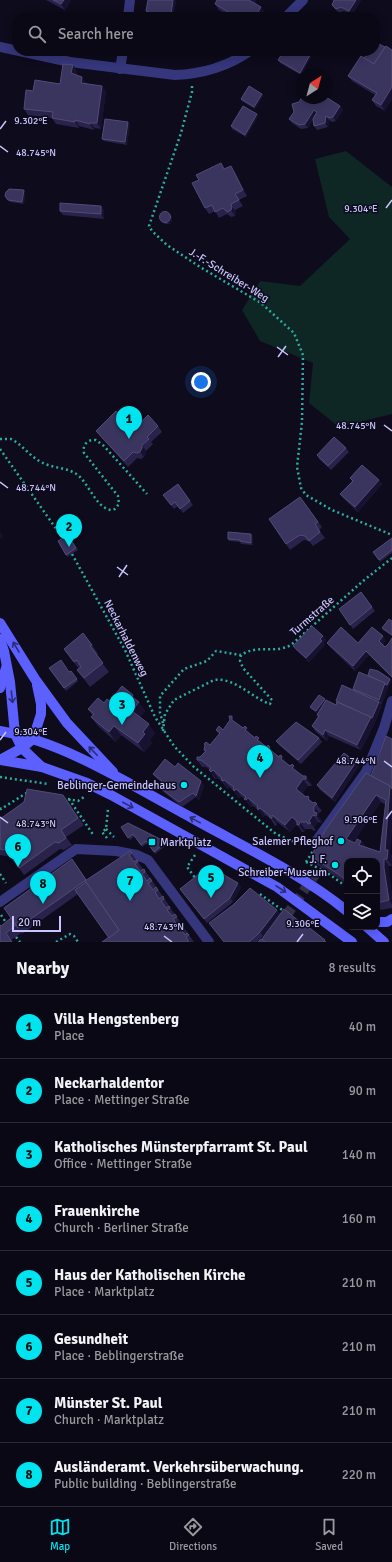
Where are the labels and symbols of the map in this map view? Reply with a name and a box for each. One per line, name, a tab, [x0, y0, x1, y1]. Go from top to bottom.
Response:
north arrow	[296, 68, 332, 104]
text: 9.302°E	[14, 115, 48, 127]
text: 48.745°N	[16, 147, 56, 159]
text: 9.304°E	[344, 203, 378, 215]
street label: J.-F.-Schreiber-Weg	[187, 245, 272, 305]
your location	[191, 372, 211, 392]
pin: 1	[116, 406, 142, 439]
text: 48.745°N	[336, 420, 376, 432]
text: 48.744°N	[16, 482, 56, 494]
pin: 2	[56, 514, 82, 547]
street label: Turmstraße	[287, 593, 337, 639]
street label: Neckarhaldenweg	[101, 597, 151, 679]
one-way arrow	[11, 641, 19, 653]
one-way arrow	[8, 691, 16, 704]
pin: 3	[109, 692, 135, 725]
text: 9.304°E	[14, 726, 48, 738]
pin: 4	[247, 745, 273, 778]
one-way arrow	[88, 746, 98, 756]
text: 48.744°N	[336, 755, 376, 767]
place label: Beblinger-Gemeindehaus	[57, 779, 176, 792]
marker: Beblinger-Gemeindehaus	[179, 780, 189, 790]
one-way arrow	[122, 801, 134, 809]
text: 9.306°E	[344, 814, 378, 826]
one-way arrow	[190, 816, 202, 824]
text: 48.743°N	[16, 818, 56, 830]
pin: 6	[5, 834, 31, 867]
place label: Salemer Pfleghof	[252, 835, 334, 848]
place label: Marktplatz	[160, 836, 211, 849]
marker: Salemer Pfleghof	[336, 836, 346, 846]
marker: Marktplatz	[147, 837, 157, 847]
place label: J. F. Schreiber-Museum	[238, 853, 327, 879]
marker: J. F. Schreiber-Museum	[330, 860, 340, 870]
pin: 5	[198, 865, 224, 898]
pin: 7	[117, 868, 143, 901]
pin: 8	[30, 871, 56, 904]
one-way arrow	[275, 886, 287, 894]
scale bar	[12, 914, 61, 933]
text: 9.306°E	[286, 918, 320, 930]
text: 48.743°N	[144, 921, 184, 933]

